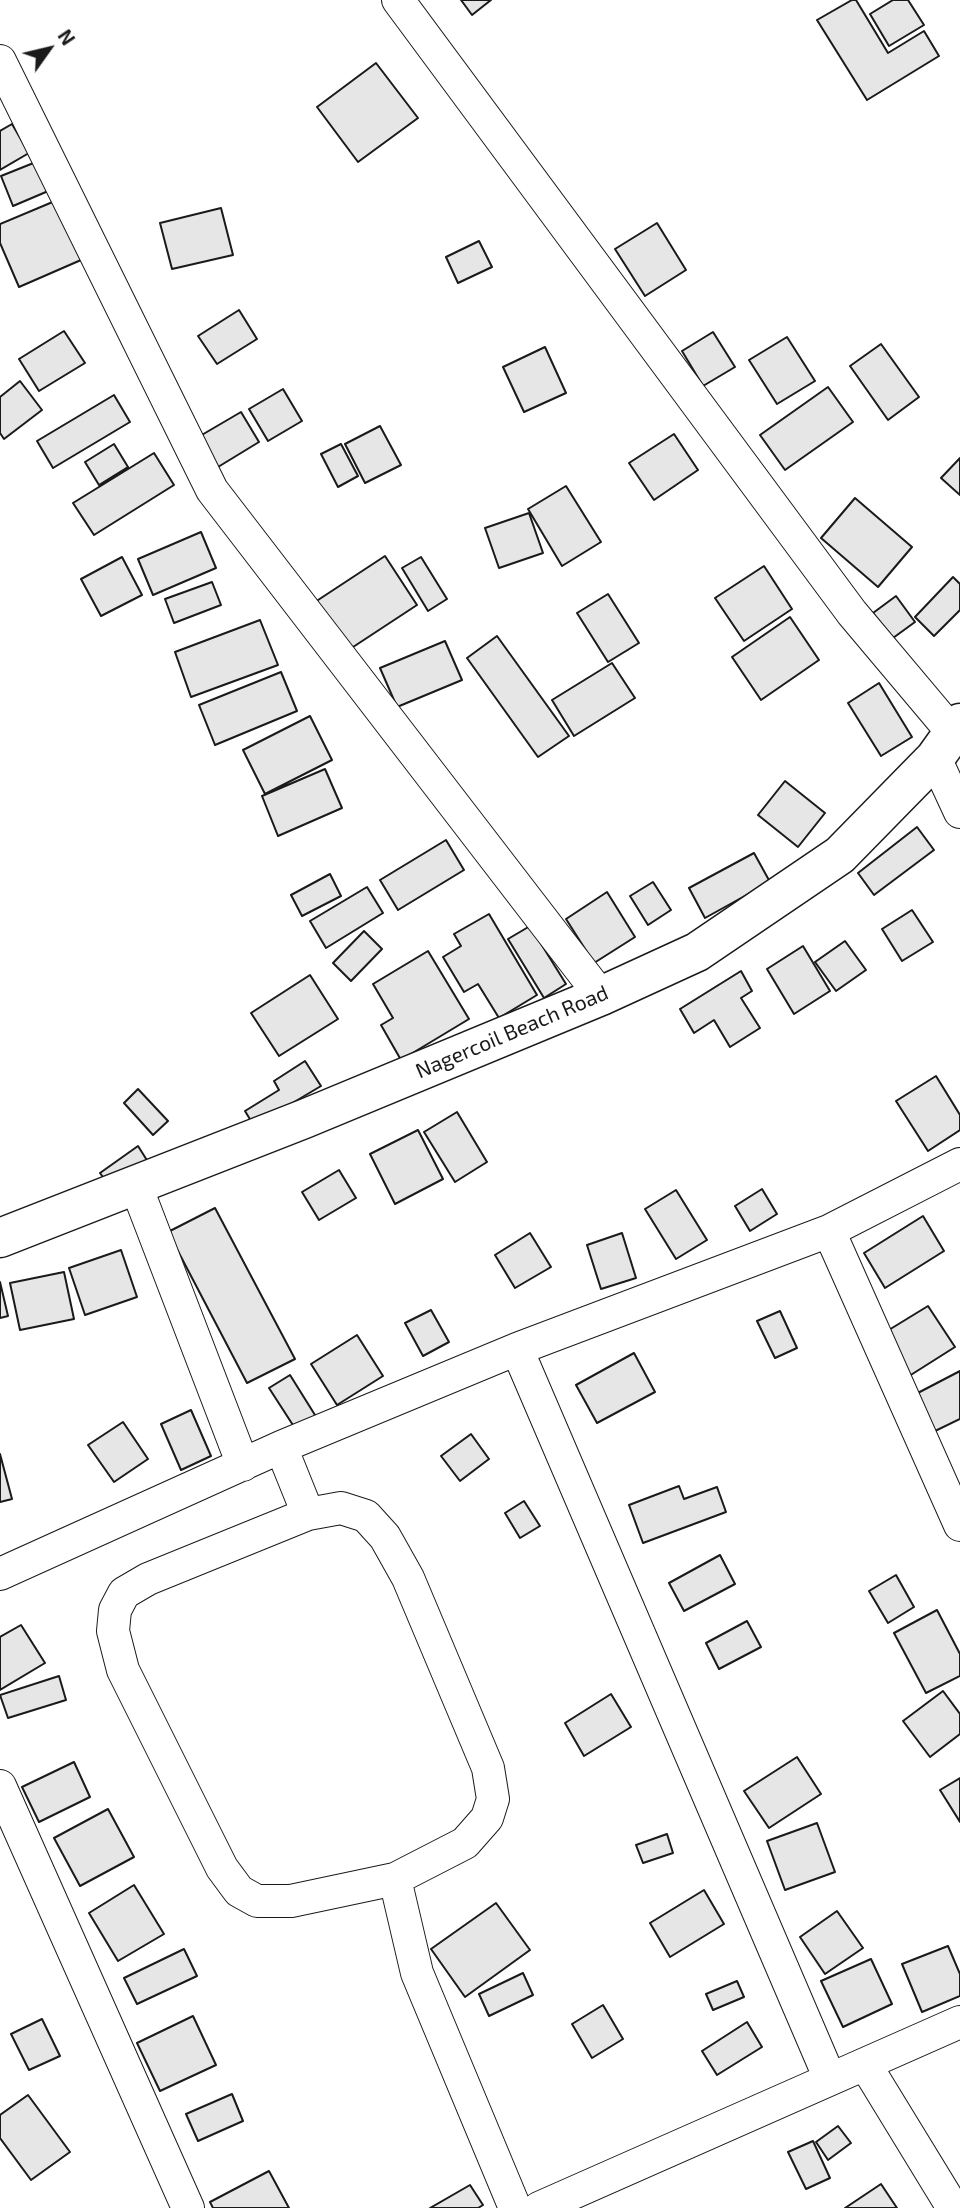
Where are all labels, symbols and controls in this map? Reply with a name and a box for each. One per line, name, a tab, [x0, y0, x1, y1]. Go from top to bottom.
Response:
north arrow	[14, 14, 84, 84]
text: N	[53, 25, 80, 49]
street label: Nagercoil Beach Road	[412, 980, 612, 1084]

